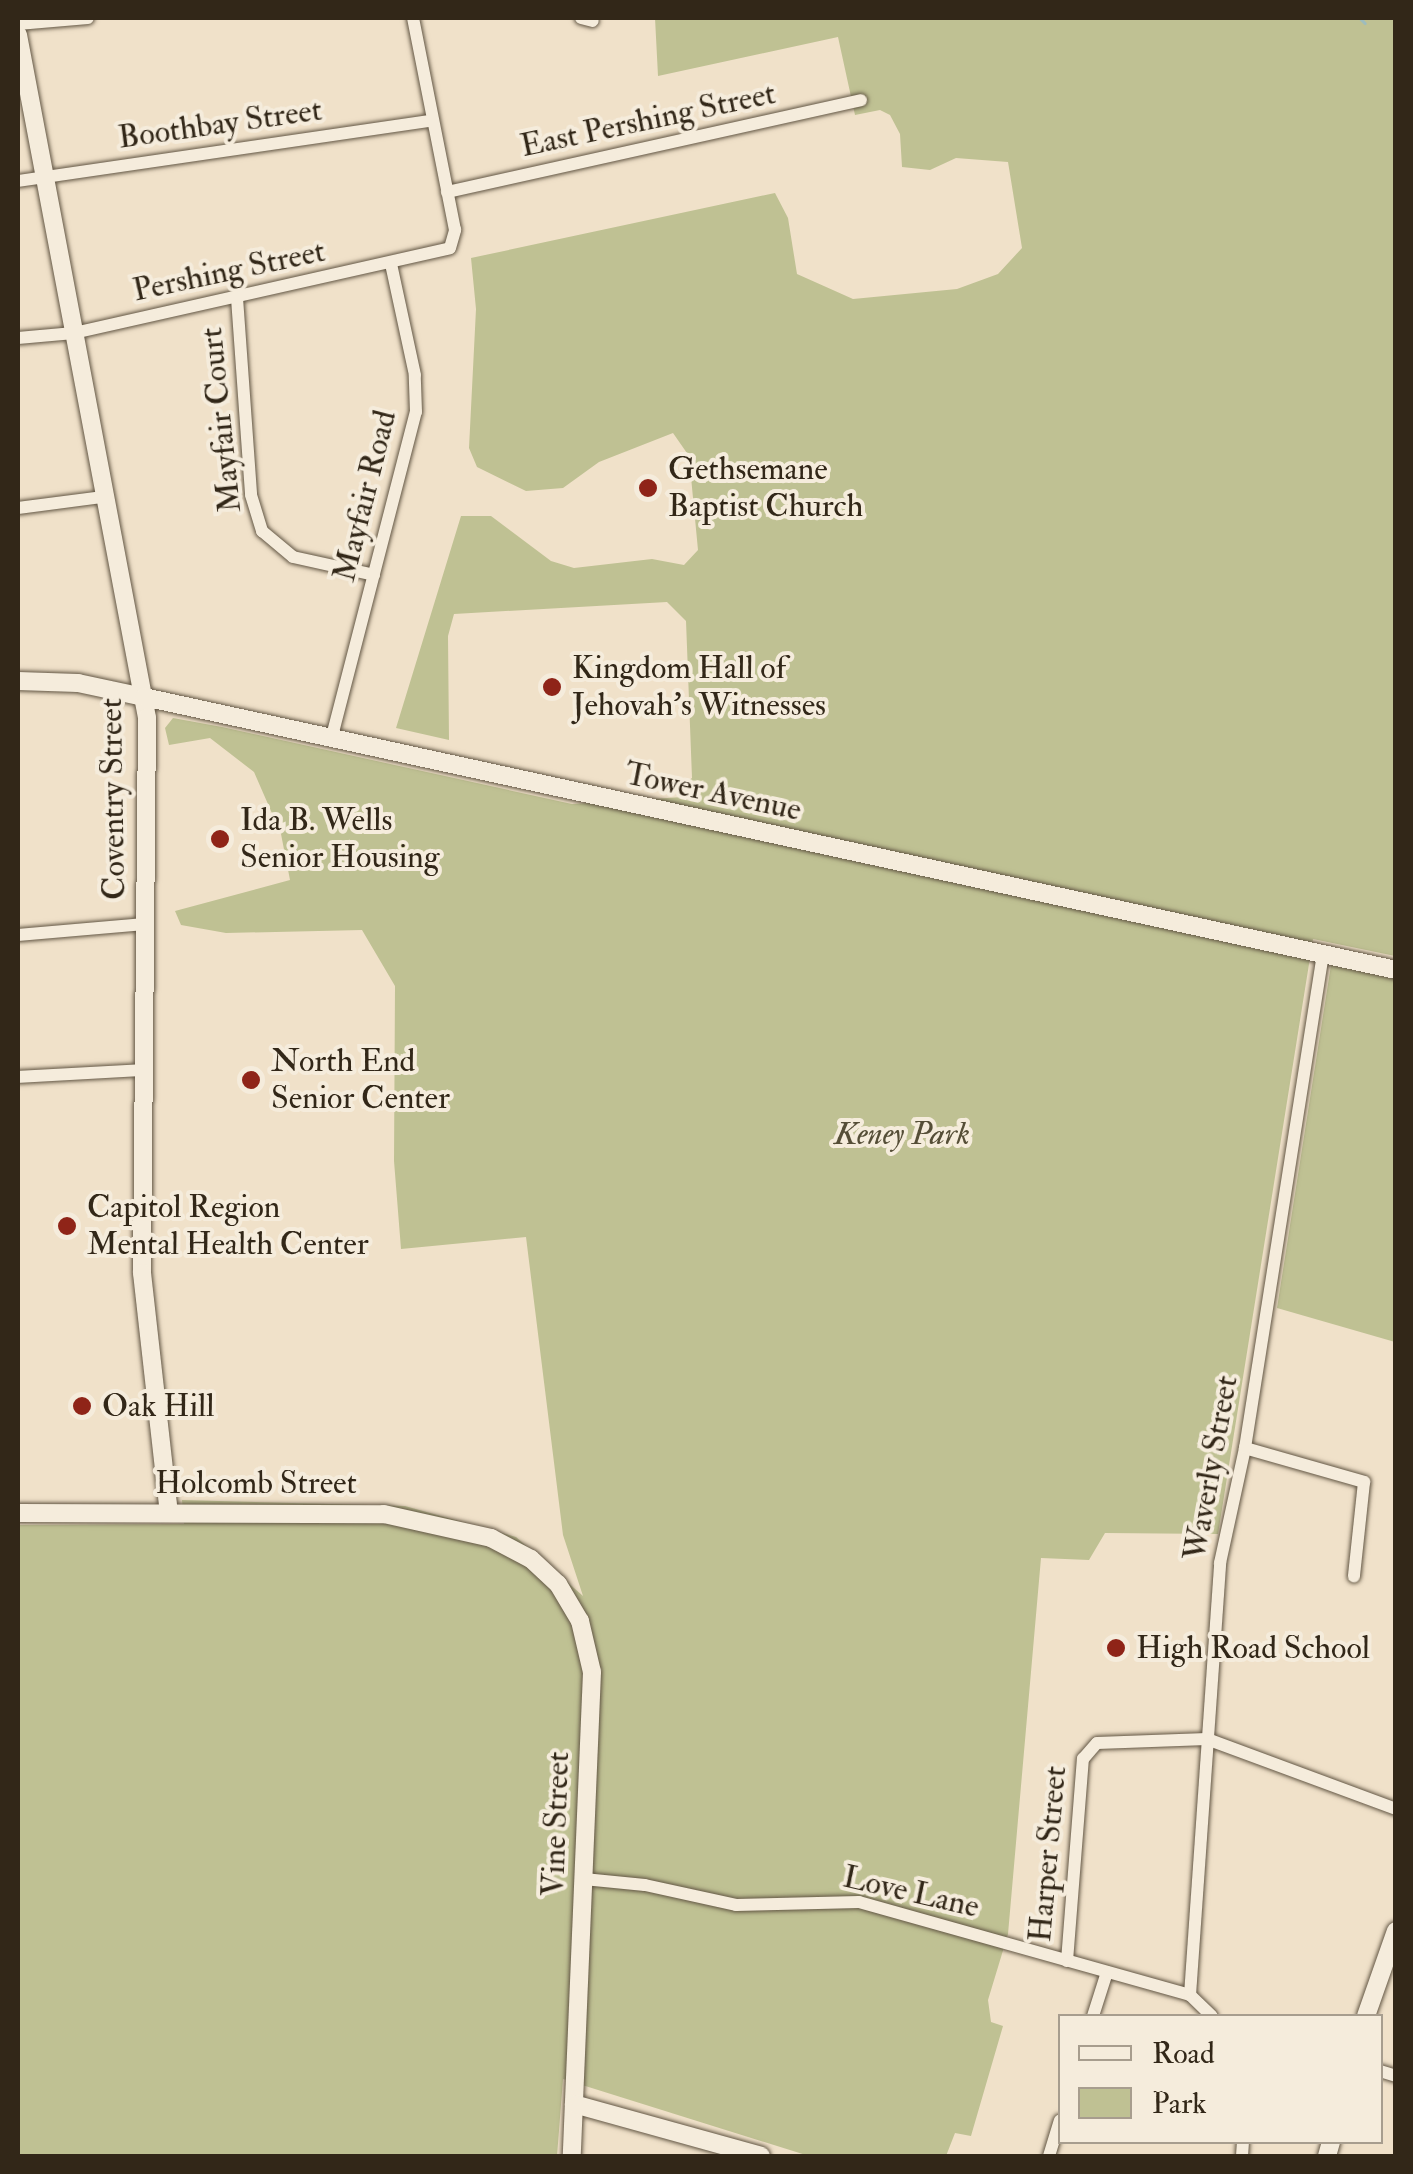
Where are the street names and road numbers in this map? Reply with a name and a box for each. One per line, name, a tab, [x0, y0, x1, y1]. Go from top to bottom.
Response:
street label: East Pershing Street	[517, 74, 779, 166]
street label: Boothbay Street	[116, 91, 324, 157]
street label: Pershing Street	[129, 232, 329, 310]
street label: Mayfair Court	[192, 325, 250, 515]
street label: Mayfair Road	[325, 406, 405, 586]
street label: Coventry Street	[92, 698, 134, 900]
street label: Tower Avenue	[621, 755, 805, 829]
street label: Waverly Street	[1176, 1373, 1246, 1563]
street label: Holcomb Street	[155, 1464, 357, 1502]
street label: Vine Street	[534, 1751, 578, 1897]
street label: Harper Street	[1021, 1764, 1075, 1944]
street label: Love Lane	[839, 1858, 983, 1926]

